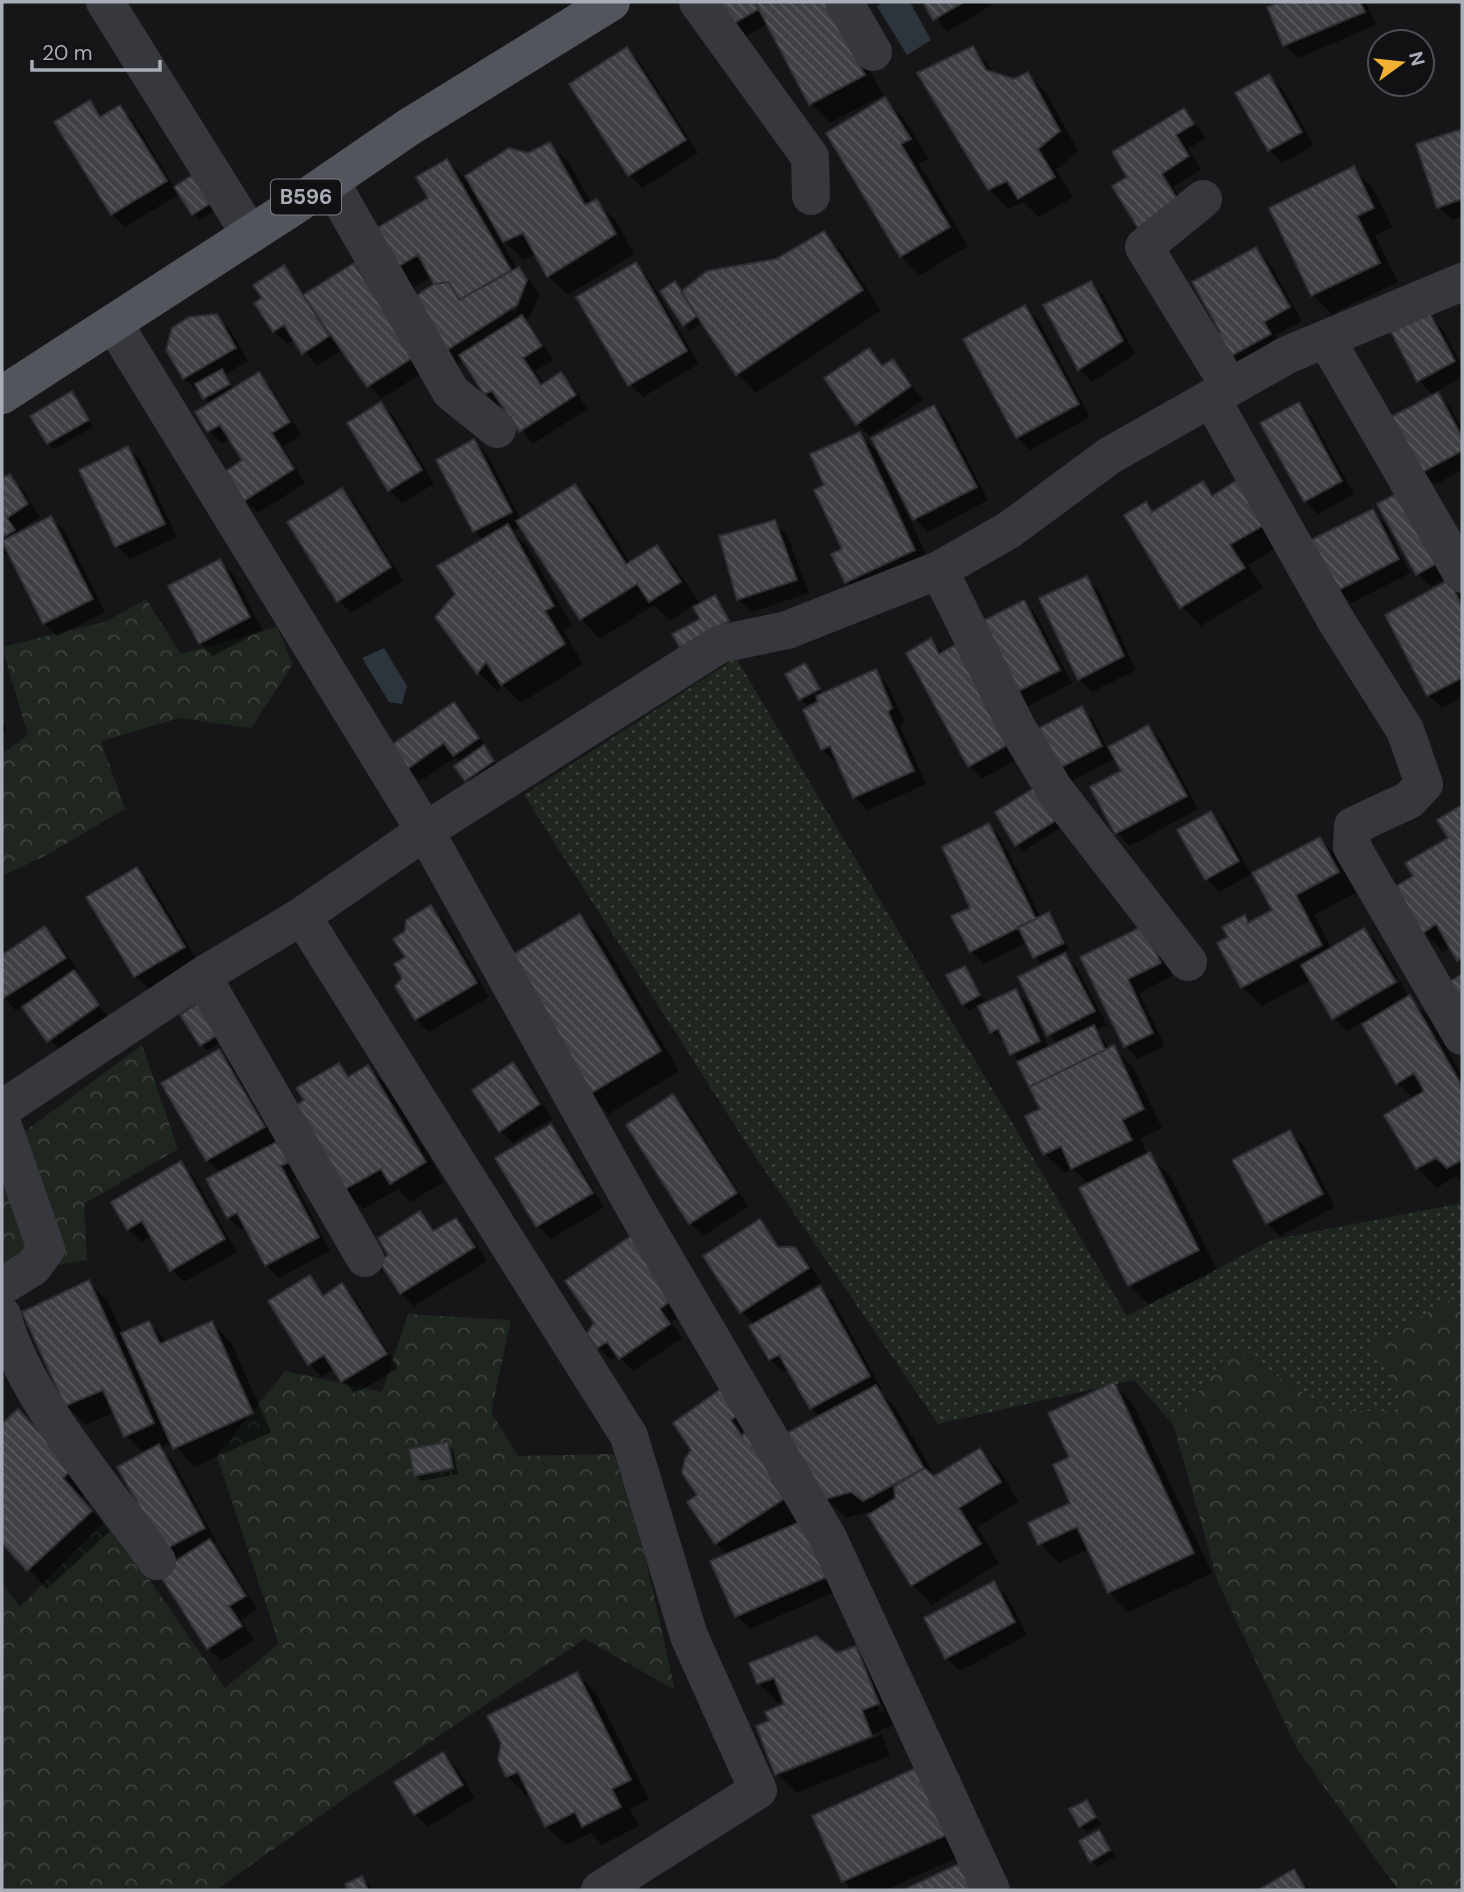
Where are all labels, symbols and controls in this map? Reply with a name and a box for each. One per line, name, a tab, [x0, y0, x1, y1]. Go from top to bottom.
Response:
scale bar	[32, 28, 159, 72]
north arrow	[1366, 28, 1436, 98]
text: 20 m	[42, 39, 93, 67]
text: N	[1403, 49, 1431, 69]
road number: B596	[271, 180, 341, 214]

